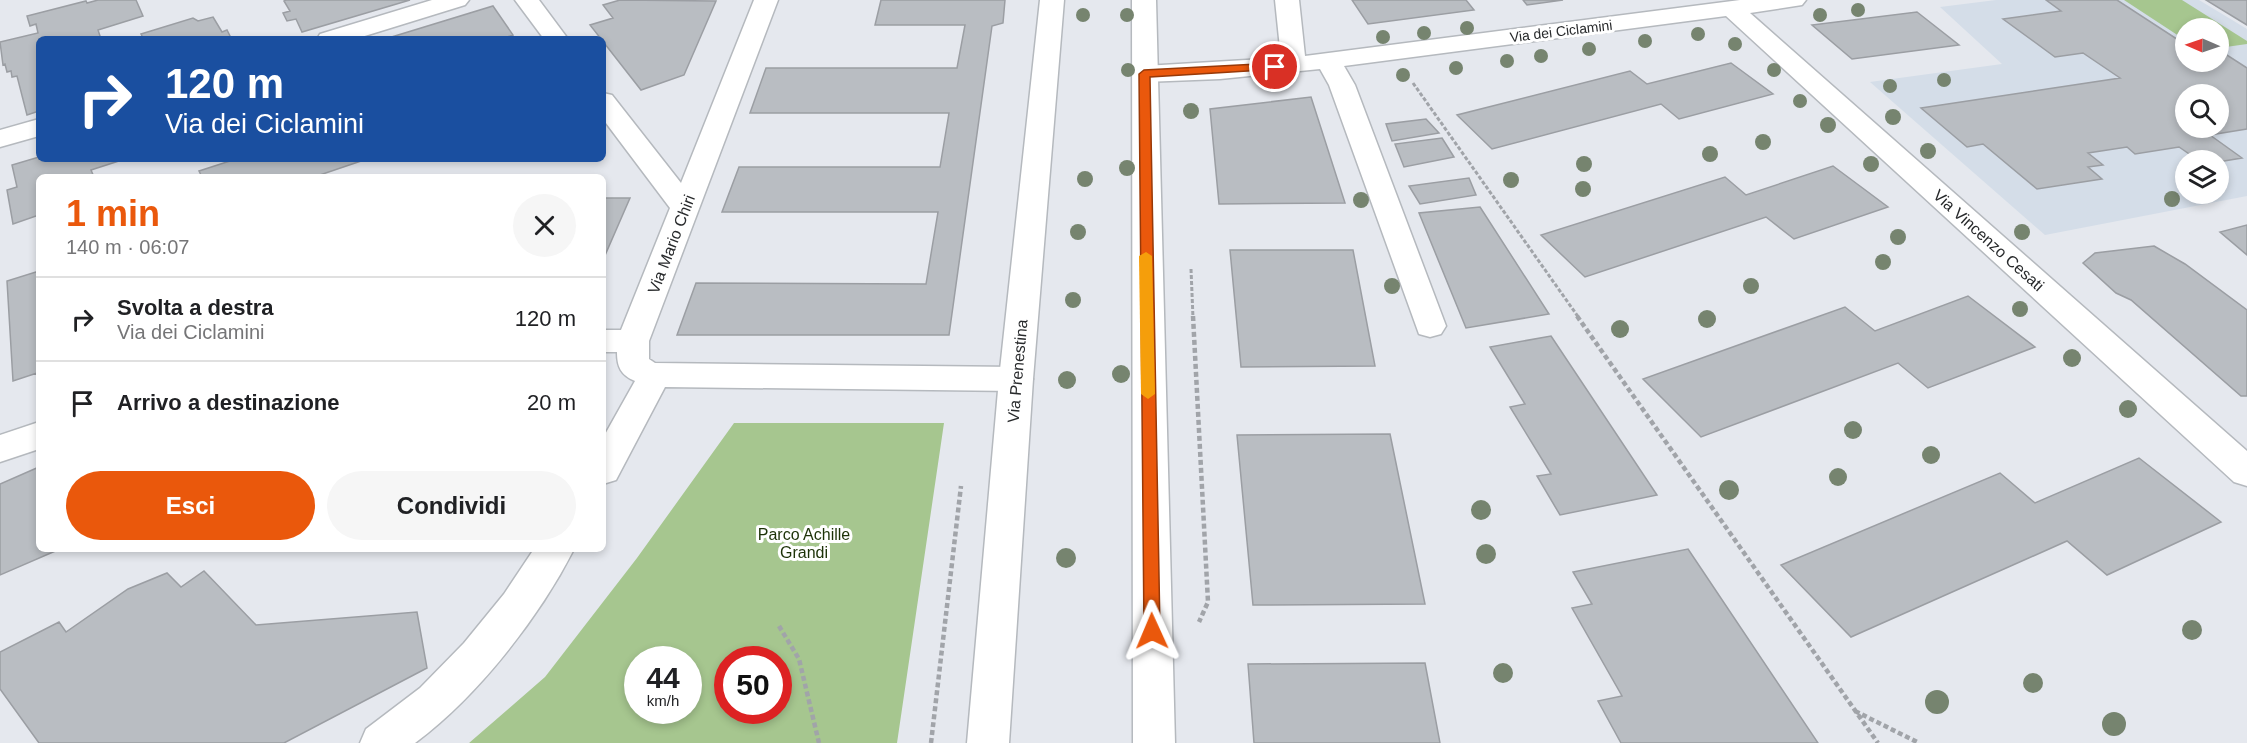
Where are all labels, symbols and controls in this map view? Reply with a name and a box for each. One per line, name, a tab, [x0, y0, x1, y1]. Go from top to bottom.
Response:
street label: Via dei Ciclamini	[1509, 17, 1613, 45]
north arrow	[2175, 18, 2229, 72]
map controls	[2175, 18, 2229, 204]
pin	[1249, 41, 1300, 92]
icon: arrive	[1258, 50, 1291, 83]
icon: right	[66, 60, 144, 138]
text: 120 m	[165, 60, 284, 107]
button: search	[2175, 84, 2229, 138]
text: Via dei Ciclamini	[165, 109, 364, 139]
button: layers	[2175, 150, 2229, 204]
street label: Via Vincenzo Cesati	[1930, 186, 2047, 294]
street label: Via Mario Chiri	[645, 192, 698, 296]
text: 1 min	[66, 193, 160, 234]
button: close	[513, 194, 576, 257]
text: 140 m · 06:07	[66, 236, 189, 258]
text: Svolta a destra	[117, 295, 274, 320]
icon: right	[66, 303, 99, 336]
text: 120 m	[515, 306, 576, 331]
street label: Via Prenestina	[1005, 319, 1030, 423]
text: Via dei Ciclamini	[117, 321, 264, 343]
icon: arrive	[66, 387, 99, 420]
text: Arrivo a destinazione	[117, 390, 340, 415]
text: 20 m	[527, 390, 576, 415]
button: Esci	[66, 471, 315, 540]
button: Condividi	[327, 471, 576, 540]
park label: Parco Achille Grandi	[758, 526, 850, 561]
position arrow	[1120, 599, 1184, 663]
speed limit sign: 50	[714, 646, 792, 724]
text: 44	[646, 661, 680, 694]
text: km/h	[647, 692, 679, 709]

